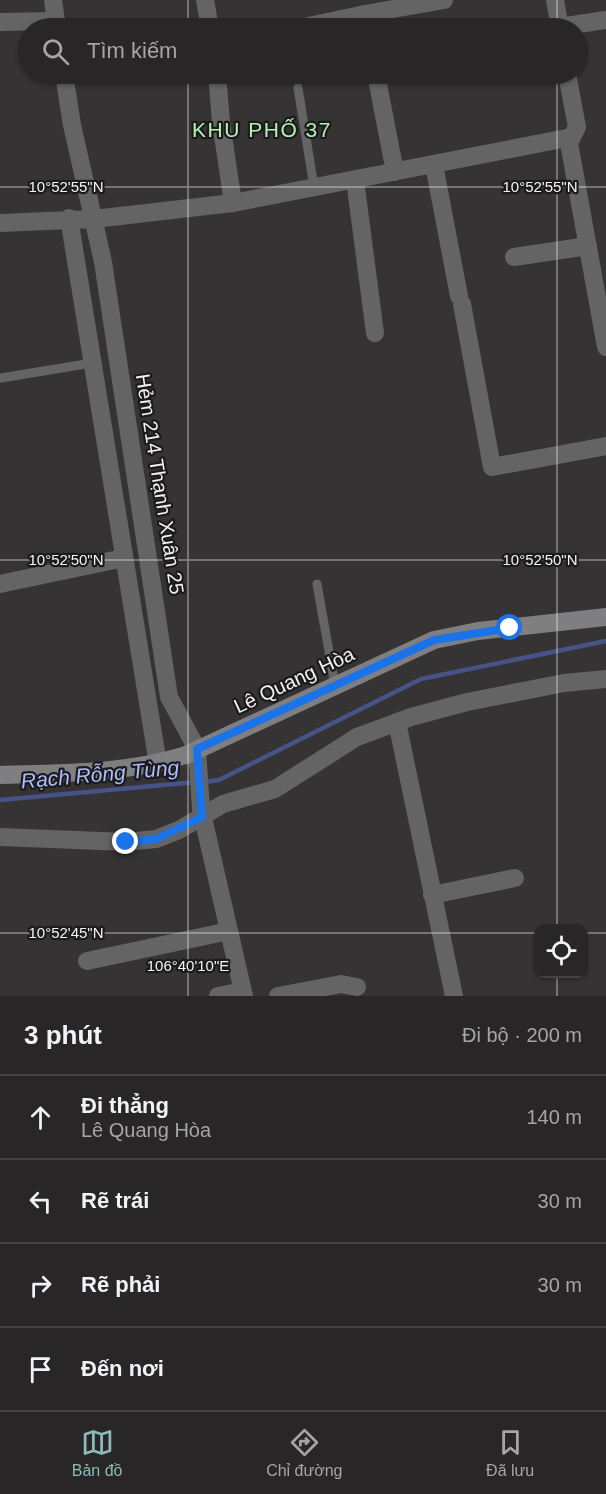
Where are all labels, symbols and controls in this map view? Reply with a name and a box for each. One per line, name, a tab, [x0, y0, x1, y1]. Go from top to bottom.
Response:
search box	[18, 18, 588, 84]
icon: search	[39, 35, 72, 68]
text: Tìm kiếm	[87, 38, 177, 63]
district label: KHU PHỐ 37	[192, 118, 332, 141]
text: 10°52'55"N	[28, 178, 104, 195]
text: 10°52'55"N	[502, 178, 578, 195]
street label: Hẻm 214 Thạnh Xuân 25	[132, 372, 188, 596]
text: 10°52'50"N	[28, 551, 104, 568]
text: 10°52'50"N	[502, 551, 578, 568]
route start	[496, 614, 522, 640]
street label: Lê Quang Hòa	[230, 642, 358, 717]
water label: Rạch Rỗng Tùng	[20, 756, 180, 792]
route end	[112, 828, 138, 854]
text: 10°52'45"N	[28, 924, 104, 941]
map controls	[534, 924, 588, 978]
button: locate	[534, 924, 588, 978]
text: 106°40'10"E	[147, 957, 229, 974]
text: 3 phút	[24, 1020, 102, 1050]
text: Đi bộ · 200 m	[462, 1024, 582, 1046]
text: Đi thẳng	[81, 1093, 169, 1118]
icon: ahead	[24, 1101, 57, 1134]
text: 140 m	[526, 1106, 582, 1128]
text: Lê Quang Hòa	[81, 1119, 211, 1141]
icon: left	[24, 1185, 57, 1218]
text: Rẽ trái	[81, 1188, 149, 1213]
text: 30 m	[538, 1190, 582, 1212]
icon: right	[24, 1269, 57, 1302]
text: Rẽ phải	[81, 1272, 160, 1297]
text: 30 m	[538, 1274, 582, 1296]
icon: arrive	[24, 1353, 57, 1386]
text: Đến nơi	[81, 1356, 164, 1381]
tab: Bản đồ	[72, 1426, 123, 1480]
tab: Chỉ đường	[266, 1426, 342, 1480]
tab: Đã lưu	[486, 1426, 534, 1480]

